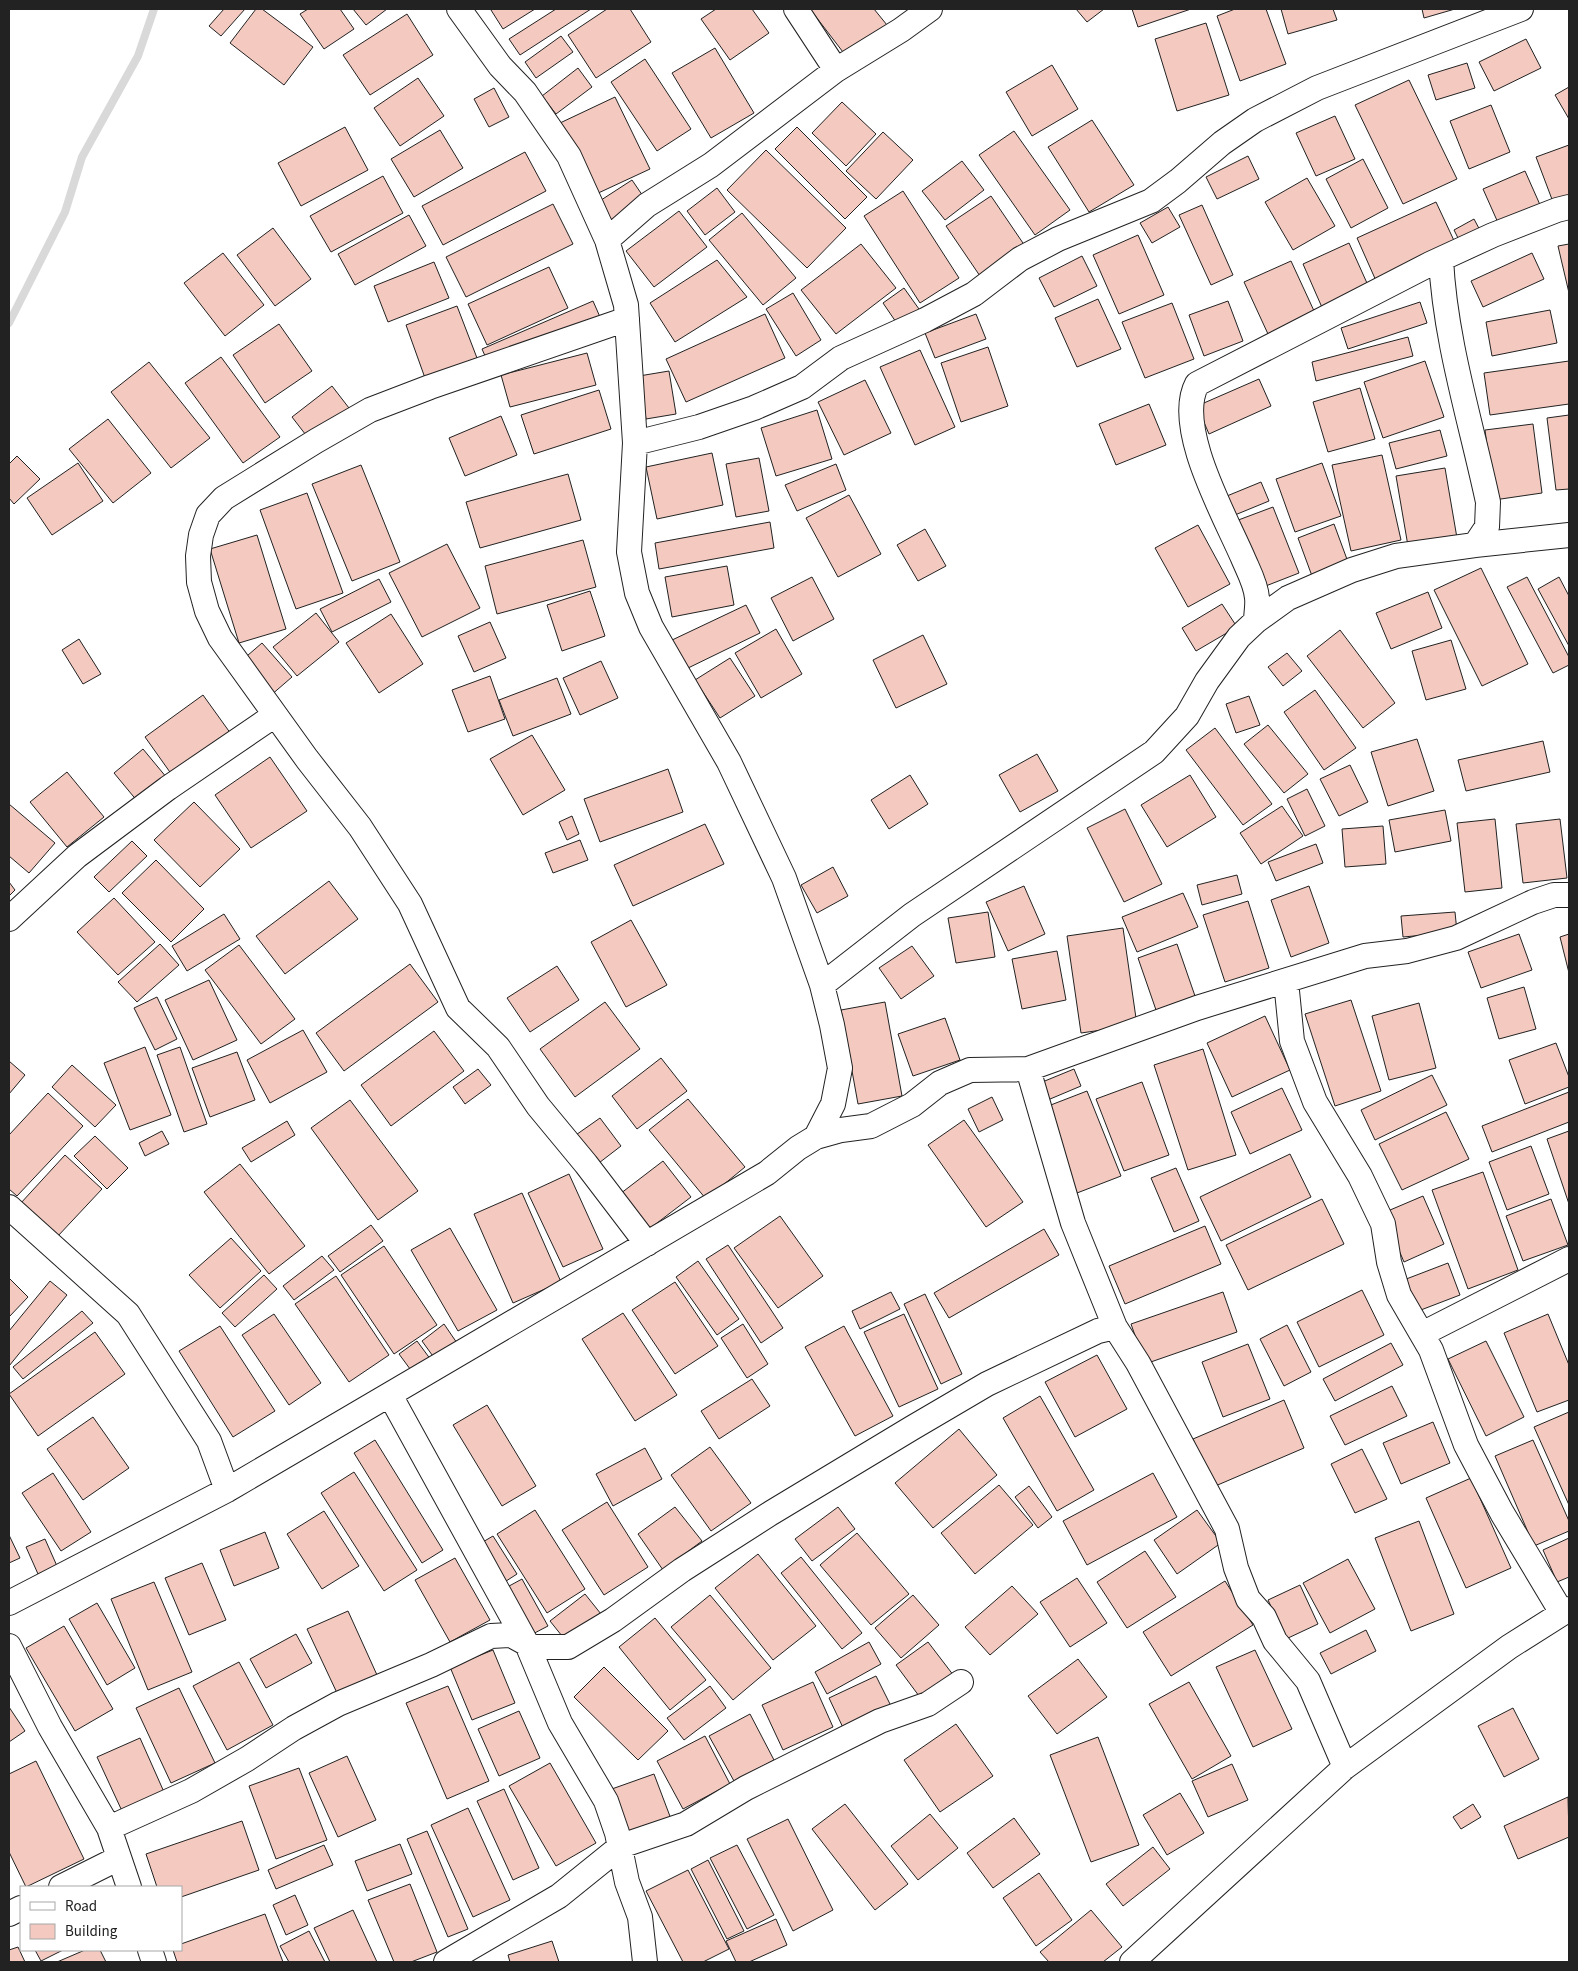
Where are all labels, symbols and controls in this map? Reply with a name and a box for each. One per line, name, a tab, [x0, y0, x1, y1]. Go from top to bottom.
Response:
legend	[20, 1886, 182, 1951]
text: Road	[65, 1896, 97, 1917]
text: Building	[65, 1921, 118, 1942]

